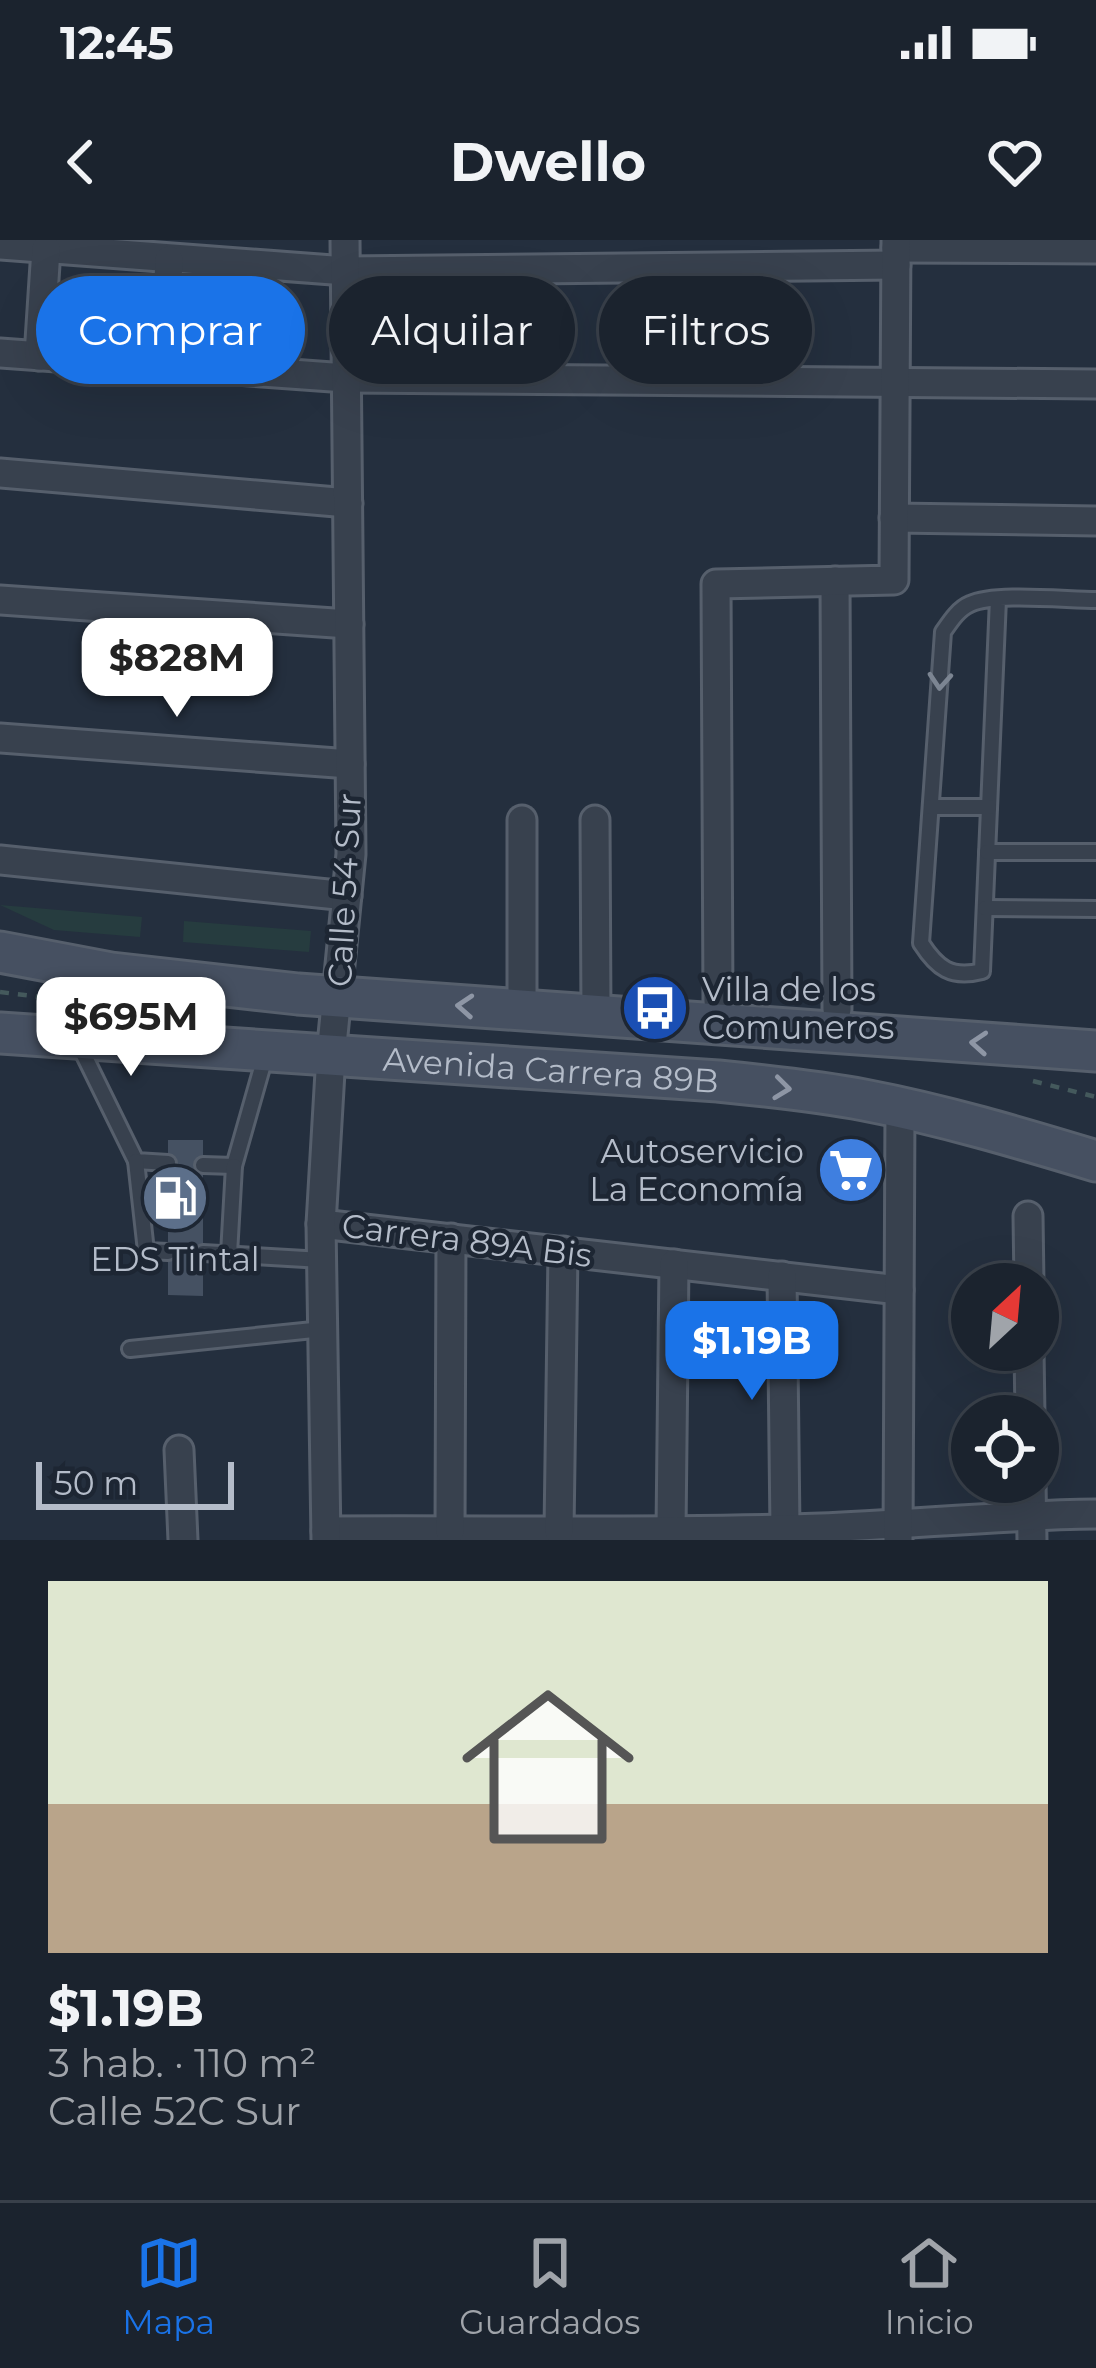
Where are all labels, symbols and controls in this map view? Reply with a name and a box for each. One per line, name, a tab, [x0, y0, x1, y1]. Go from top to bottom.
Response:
text: 12:45	[60, 15, 174, 70]
icon: back	[48, 129, 114, 195]
text: Dwello	[450, 129, 646, 195]
icon: heart	[982, 129, 1048, 195]
chip: Comprar	[36, 276, 305, 384]
chip: Alquilar	[329, 276, 575, 384]
chip: Filtros	[599, 276, 812, 384]
pin: $828M	[93, 618, 261, 720]
text: $828M	[109, 633, 245, 681]
one-way arrow	[927, 672, 953, 691]
street label: Calle 54 Sur	[319, 792, 369, 988]
place label: Villa de los Comuneros	[702, 969, 894, 1047]
bus stop icon: Villa de los Comuneros	[620, 973, 690, 1043]
pin: $695M	[47, 977, 215, 1079]
text: $695M	[63, 992, 199, 1040]
one-way arrow	[455, 994, 474, 1020]
one-way arrow	[969, 1030, 988, 1056]
street label: Avenida Carrera 89B	[382, 1039, 720, 1101]
one-way arrow	[773, 1075, 792, 1101]
place label: Autoservicio La Economía	[589, 1131, 804, 1209]
supermarket icon: Autoservicio La Economía	[816, 1135, 886, 1205]
fuel station icon: EDS Tintal	[140, 1163, 210, 1233]
street label: Carrera 89A Bis	[340, 1205, 594, 1275]
place label: EDS Tintal	[90, 1239, 260, 1279]
north arrow	[951, 1263, 1059, 1371]
map controls	[951, 1263, 1059, 1503]
pin: $1.19B	[654, 1301, 850, 1403]
text: $1.19B	[692, 1316, 812, 1364]
button: locate	[951, 1395, 1059, 1503]
scale bar	[36, 1456, 234, 1509]
text: 50 m	[54, 1463, 138, 1503]
icon: home	[440, 1659, 656, 1875]
text: $1.19B	[48, 1977, 204, 2039]
text: 3 hab. · 110 m²	[48, 2039, 316, 2087]
text: Calle 52C Sur	[48, 2087, 301, 2135]
tab: Mapa	[122, 2230, 215, 2342]
tab: Guardados	[459, 2230, 640, 2342]
tab: Inicio	[885, 2230, 974, 2342]

